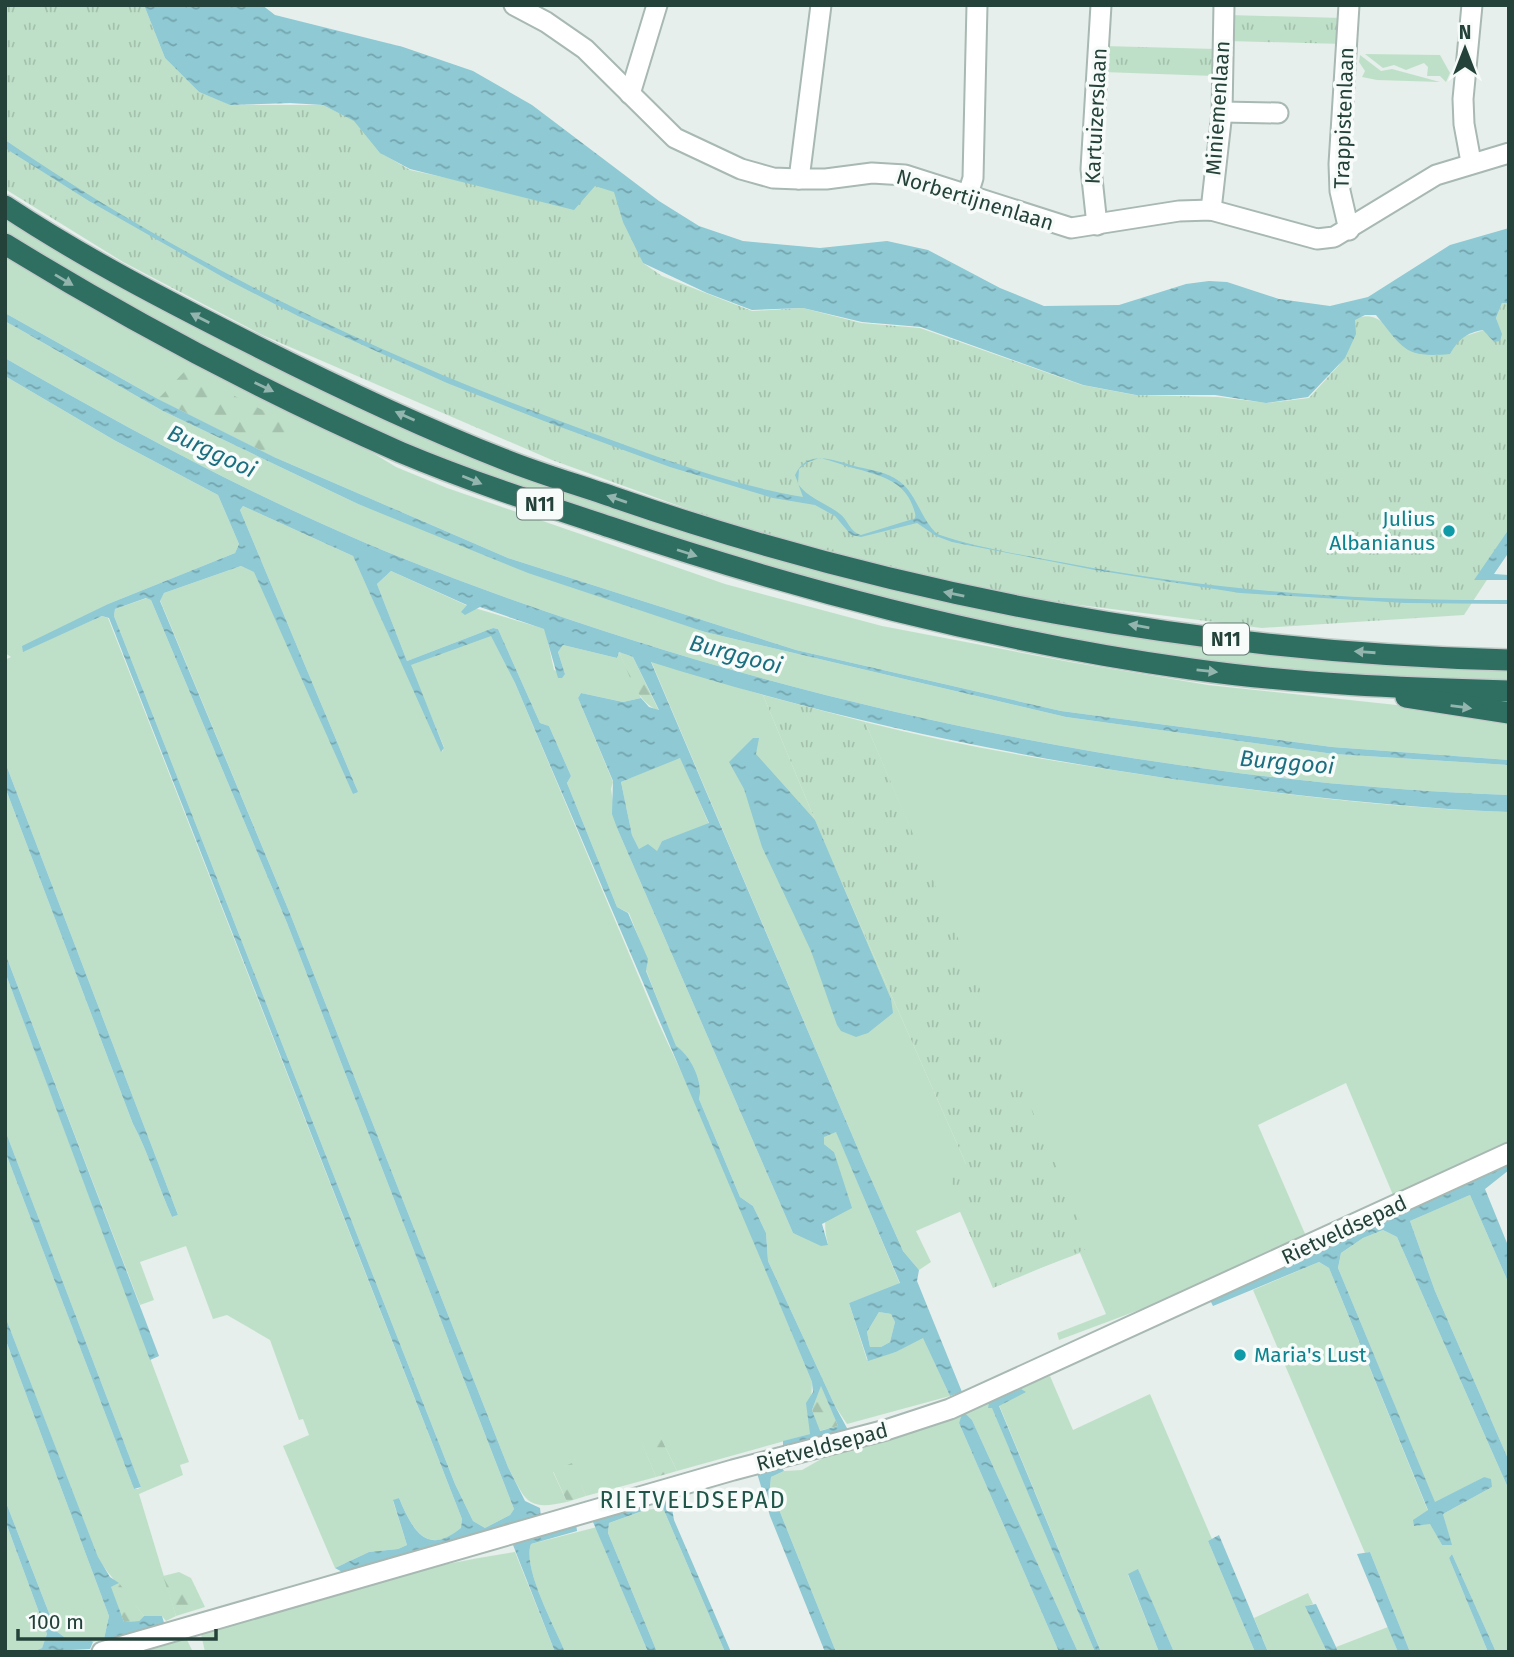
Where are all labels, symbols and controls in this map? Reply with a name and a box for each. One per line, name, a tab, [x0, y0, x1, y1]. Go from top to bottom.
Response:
north arrow	[1430, 14, 1500, 84]
text: N	[1459, 21, 1471, 44]
street label: Miniemenlaan	[1200, 40, 1236, 176]
street label: Kartuizerslaan	[1079, 47, 1113, 185]
street label: Trappistenlaan	[1329, 47, 1359, 189]
street label: Norbertijnenlaan	[893, 164, 1057, 236]
one-way arrow	[54, 273, 73, 286]
one-way arrow	[190, 313, 210, 324]
one-way arrow	[254, 382, 274, 393]
one-way arrow	[394, 411, 415, 422]
water label: Burggooi	[163, 418, 261, 484]
one-way arrow	[461, 474, 482, 485]
road number: N11	[517, 489, 563, 520]
one-way arrow	[607, 493, 628, 504]
place label: Julius Albanianus	[1329, 506, 1435, 556]
marker: Julius Albanianus	[1441, 523, 1457, 539]
one-way arrow	[677, 548, 698, 559]
one-way arrow	[943, 588, 965, 599]
one-way arrow	[1128, 620, 1150, 631]
road number: N11	[1203, 624, 1249, 654]
water label: Burggooi	[687, 628, 786, 680]
one-way arrow	[1353, 646, 1375, 657]
one-way arrow	[1196, 666, 1218, 677]
one-way arrow	[1450, 702, 1472, 713]
water label: Burggooi	[1239, 744, 1336, 780]
street label: Rietveldsepad	[1277, 1190, 1411, 1270]
place label: Maria's Lust	[1254, 1342, 1367, 1368]
marker: Maria's Lust	[1232, 1347, 1248, 1363]
street label: Rietveldsepad	[753, 1417, 891, 1477]
district label: RIETVELDSEPAD	[599, 1486, 787, 1514]
scale bar	[18, 1598, 215, 1642]
text: 100 m	[28, 1609, 84, 1635]

